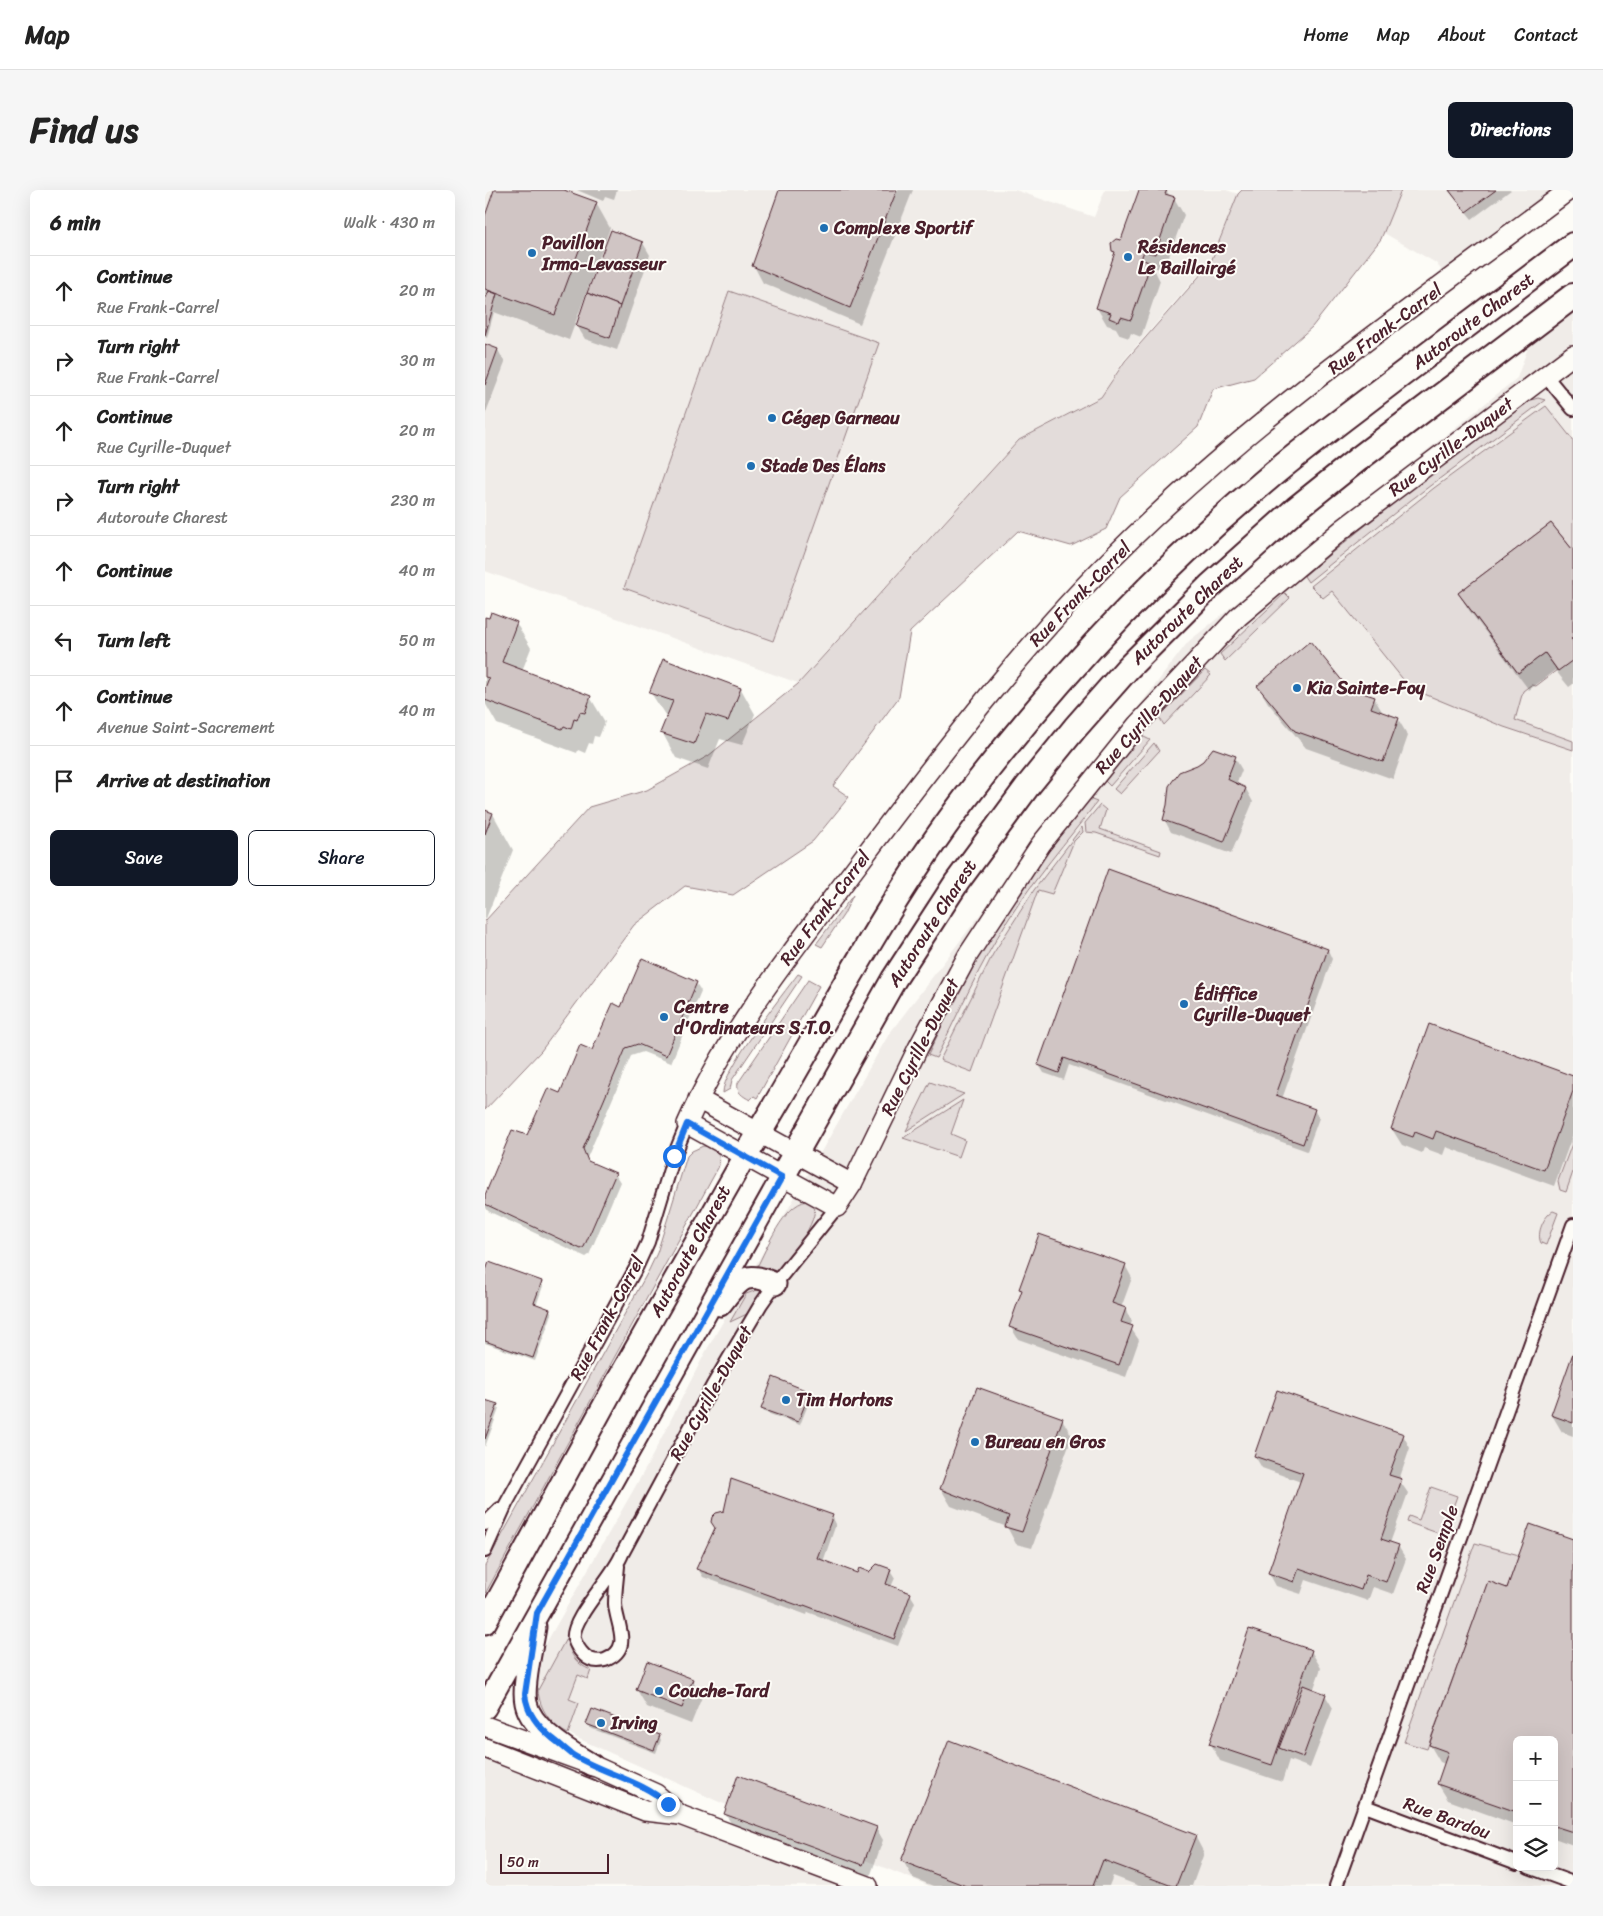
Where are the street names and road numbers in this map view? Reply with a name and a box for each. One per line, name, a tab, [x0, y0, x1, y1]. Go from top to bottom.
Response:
street label: Autoroute Charest	[1404, 264, 1542, 379]
street label: Rue Frank-Carrel	[1321, 274, 1450, 383]
street label: Rue Cyrille-Duquet	[1381, 388, 1521, 505]
street label: Rue Frank-Carrel	[1021, 533, 1140, 654]
street label: Autoroute Charest	[1122, 547, 1251, 673]
street label: Rue Cyrille-Duquet	[1087, 648, 1212, 782]
street label: Rue Frank-Carrel	[771, 843, 880, 972]
street label: Autoroute Charest	[878, 852, 986, 994]
street label: Rue Cyrille-Duquet	[872, 972, 969, 1121]
street label: Autoroute Charest	[640, 1179, 740, 1324]
street label: Rue Frank-Carrel	[561, 1249, 654, 1386]
street label: Rue Cyrille-Duquet	[660, 1319, 762, 1467]
street label: Rue Semple	[1406, 1500, 1468, 1598]
street label: Rue Bardou	[1399, 1787, 1495, 1849]

